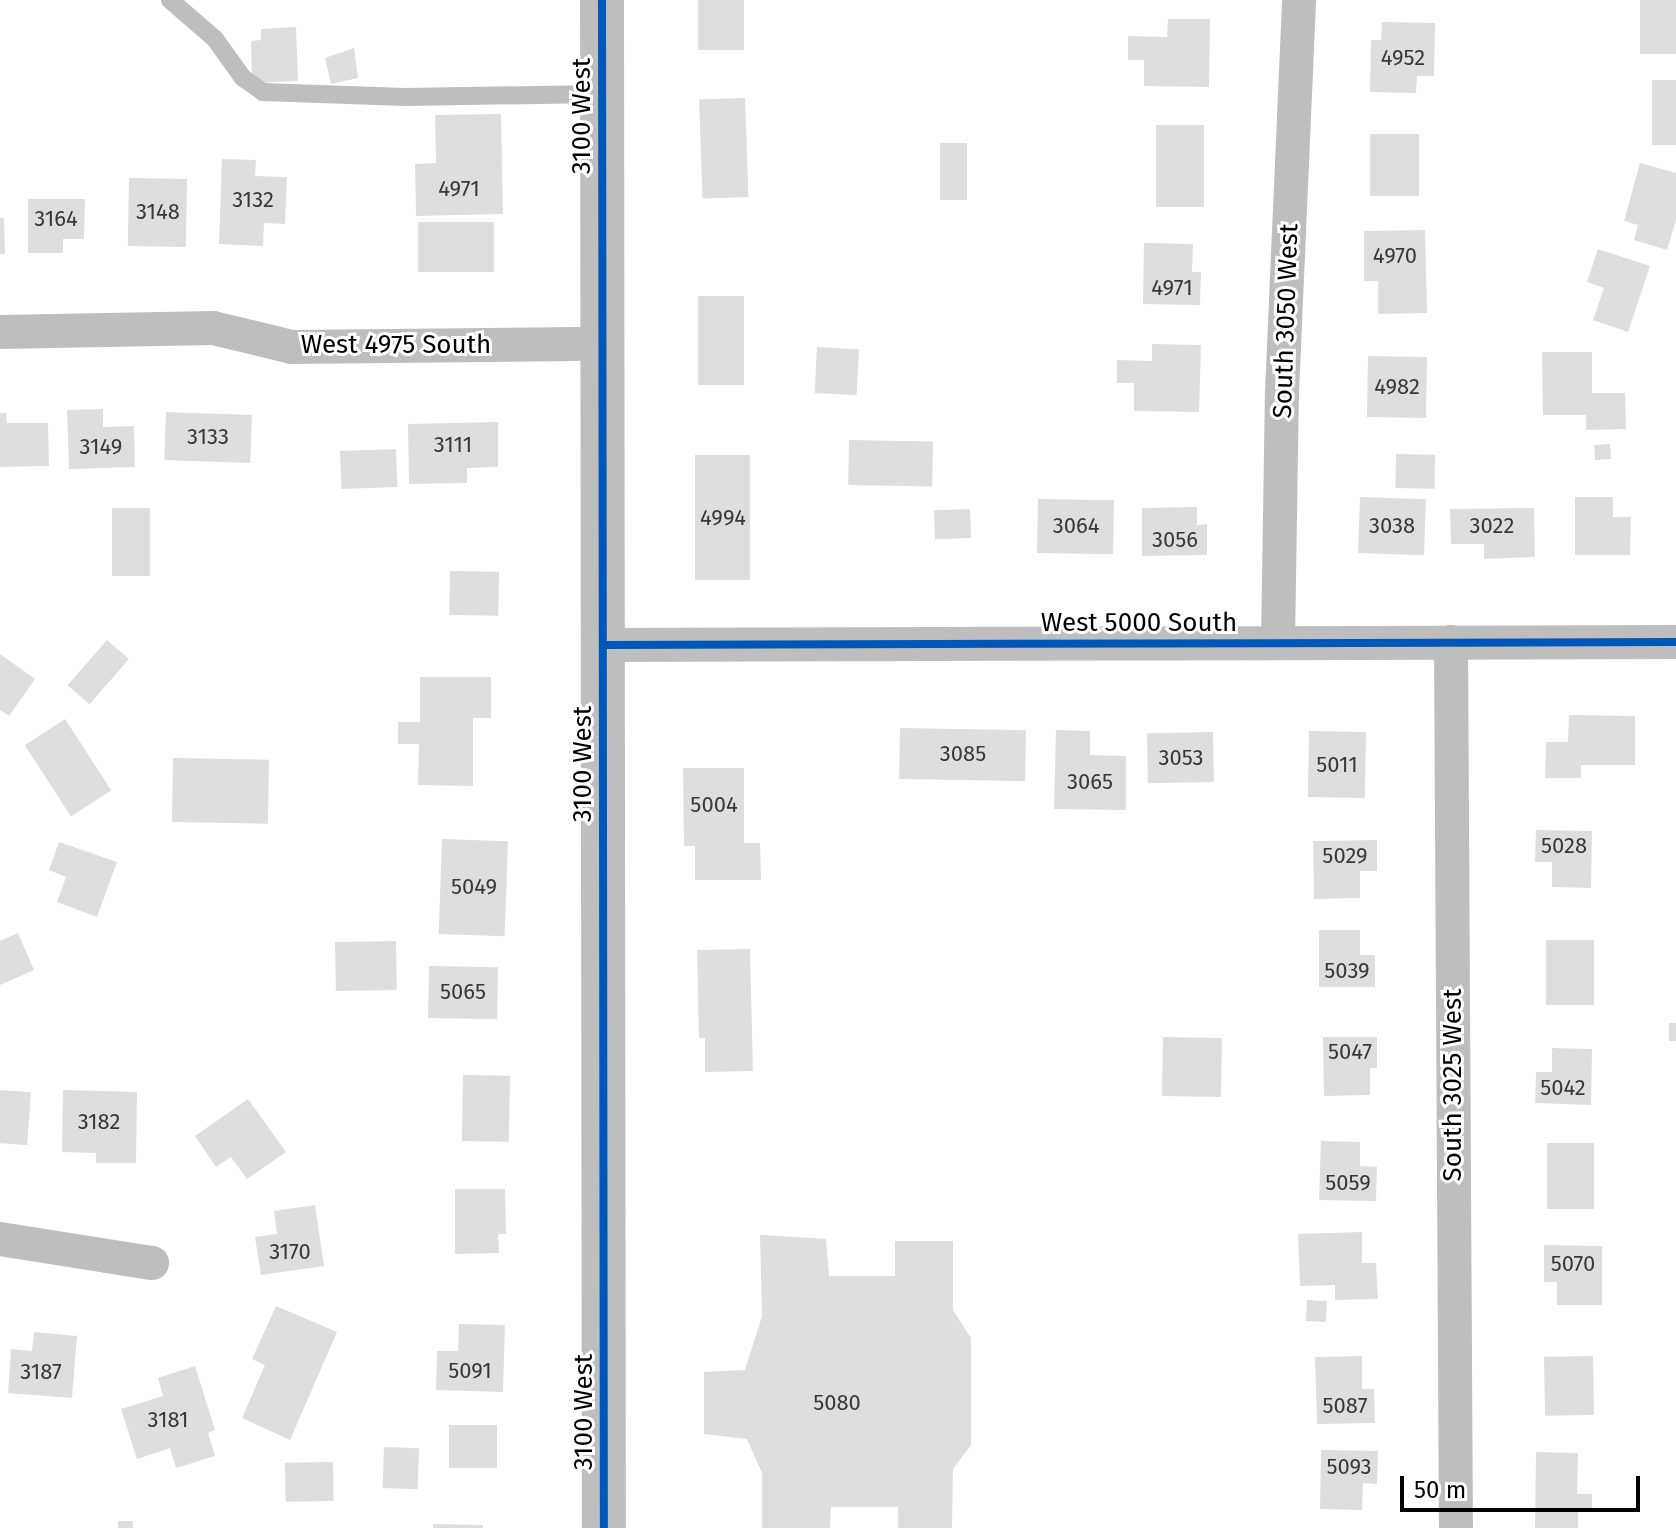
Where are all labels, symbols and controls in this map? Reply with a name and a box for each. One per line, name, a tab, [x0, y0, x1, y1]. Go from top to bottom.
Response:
house number: 4952	[1381, 45, 1425, 71]
street label: 3100 West	[566, 58, 598, 174]
house number: 4971	[438, 176, 480, 202]
house number: 3132	[232, 187, 274, 213]
house number: 3148	[136, 199, 180, 225]
house number: 3164	[34, 206, 78, 232]
street label: South 3050 West	[1267, 223, 1305, 419]
house number: 4970	[1373, 243, 1417, 269]
house number: 4971	[1151, 275, 1193, 301]
street label: West 4975 South	[301, 329, 491, 361]
house number: 4982	[1374, 374, 1420, 400]
house number: 3133	[187, 424, 229, 450]
house number: 3111	[434, 432, 472, 458]
house number: 3149	[80, 434, 122, 460]
house number: 4994	[700, 505, 746, 531]
house number: 3064	[1053, 513, 1099, 539]
house number: 3038	[1369, 513, 1415, 539]
house number: 3022	[1470, 513, 1514, 539]
house number: 3056	[1152, 527, 1198, 553]
street label: West 5000 South	[1041, 607, 1237, 639]
street label: 3100 West	[567, 706, 599, 822]
house number: 3085	[940, 741, 986, 767]
house number: 3053	[1158, 745, 1204, 771]
house number: 5011	[1316, 752, 1358, 778]
house number: 3065	[1067, 769, 1113, 795]
house number: 5004	[690, 792, 738, 818]
house number: 5028	[1541, 833, 1587, 859]
house number: 5029	[1322, 843, 1368, 869]
house number: 5049	[451, 874, 497, 900]
house number: 5039	[1324, 958, 1370, 984]
house number: 5065	[440, 979, 486, 1005]
street label: South 3025 West	[1437, 989, 1469, 1181]
house number: 5047	[1328, 1039, 1372, 1065]
house number: 5042	[1540, 1075, 1586, 1101]
house number: 3182	[78, 1109, 120, 1135]
house number: 5059	[1325, 1170, 1371, 1196]
house number: 3170	[269, 1239, 311, 1265]
house number: 5070	[1551, 1251, 1595, 1277]
street label: 3100 West	[568, 1354, 600, 1470]
house number: 5091	[448, 1358, 492, 1384]
house number: 3187	[20, 1359, 62, 1385]
house number: 5080	[813, 1390, 861, 1416]
house number: 5087	[1323, 1393, 1367, 1419]
house number: 3181	[148, 1407, 188, 1433]
house number: 5093	[1326, 1454, 1372, 1480]
scale bar	[1404, 1460, 1644, 1510]
text: 50 m	[1414, 1476, 1466, 1504]

